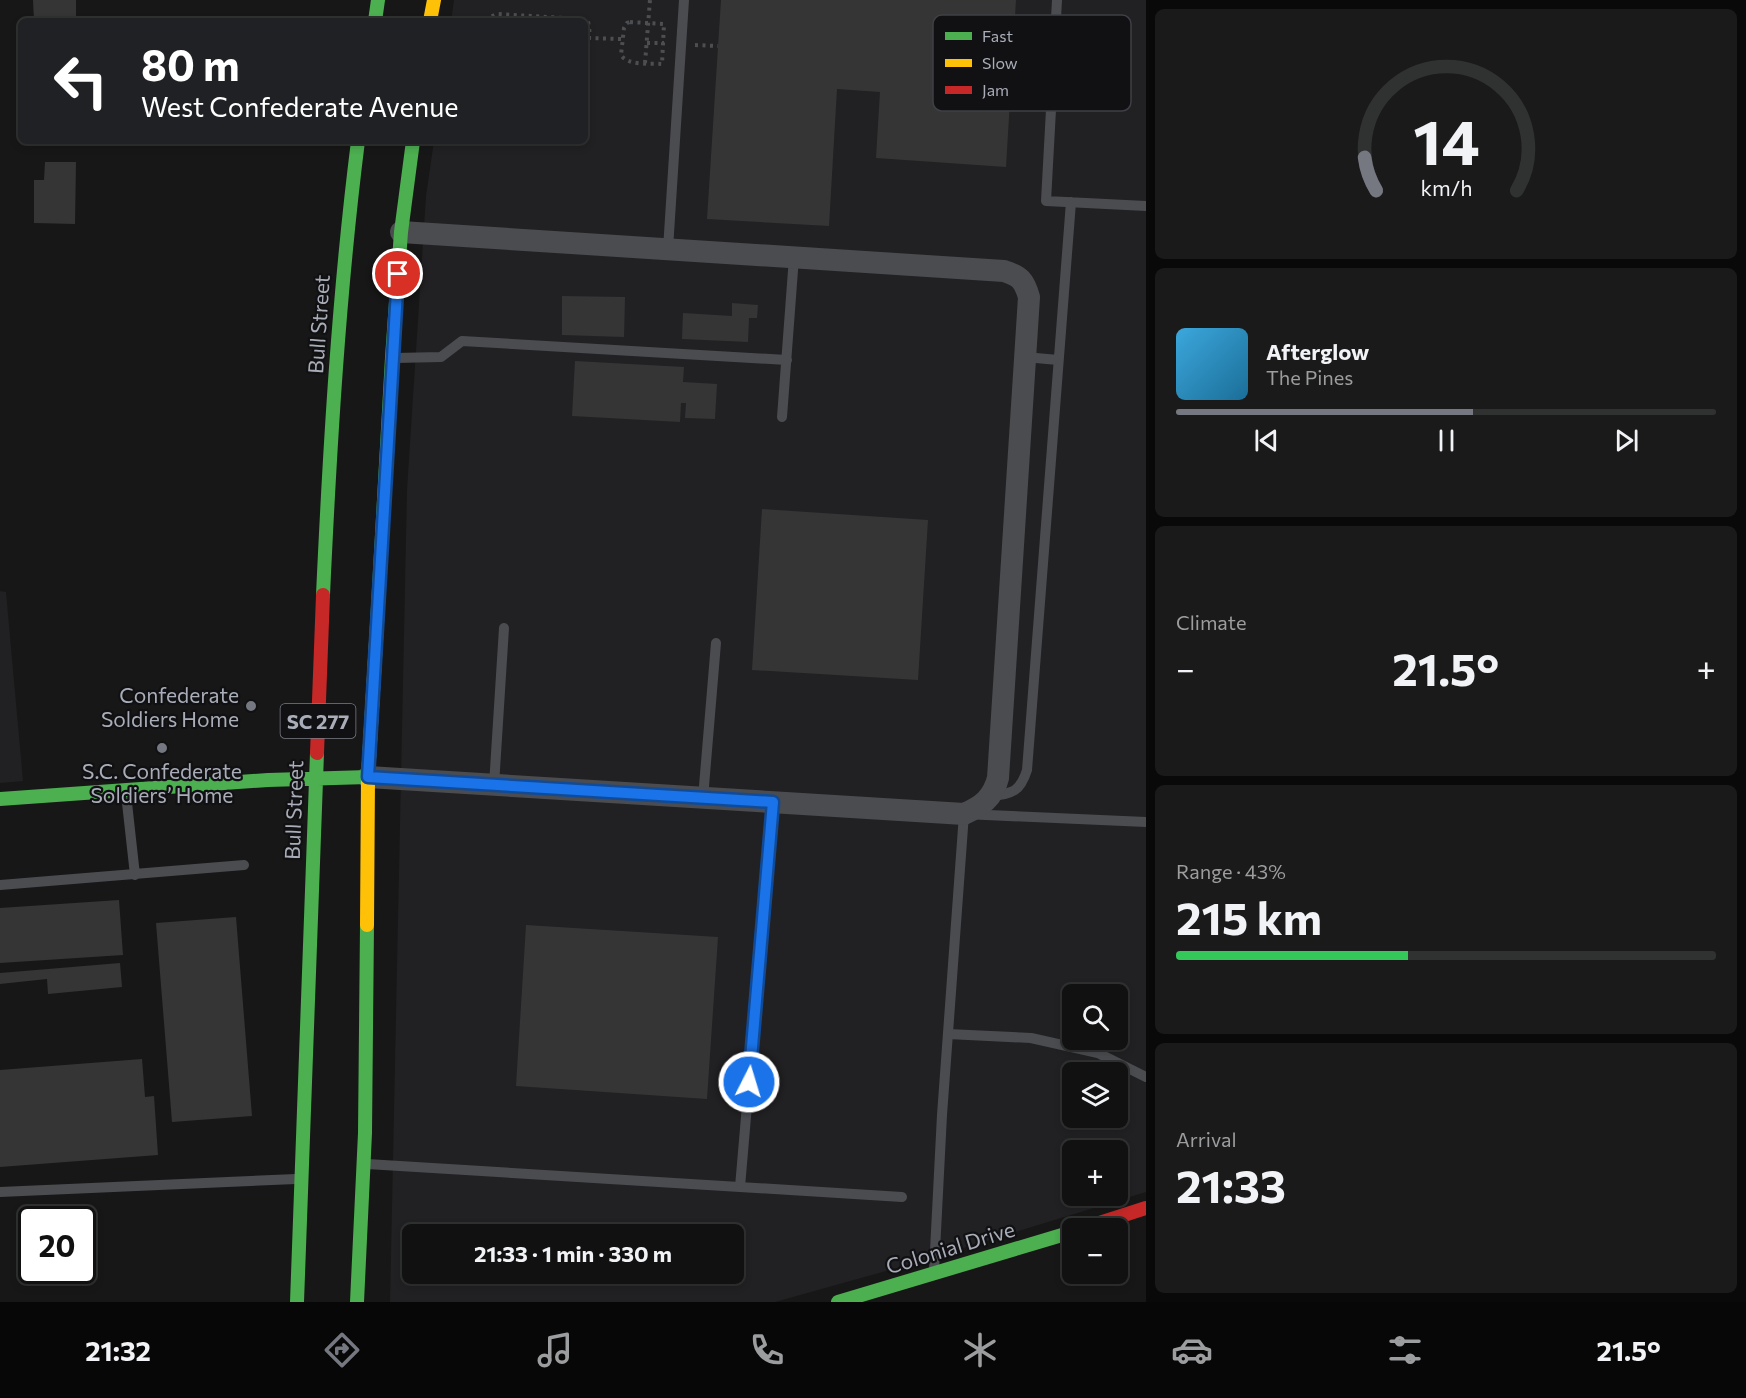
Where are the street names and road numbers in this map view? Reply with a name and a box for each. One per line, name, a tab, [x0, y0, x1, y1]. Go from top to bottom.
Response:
street label: Bull Street	[302, 274, 334, 374]
road number: SC 277	[280, 704, 356, 738]
street label: Bull Street	[279, 760, 307, 860]
street label: Colonial Drive	[883, 1216, 1017, 1278]

